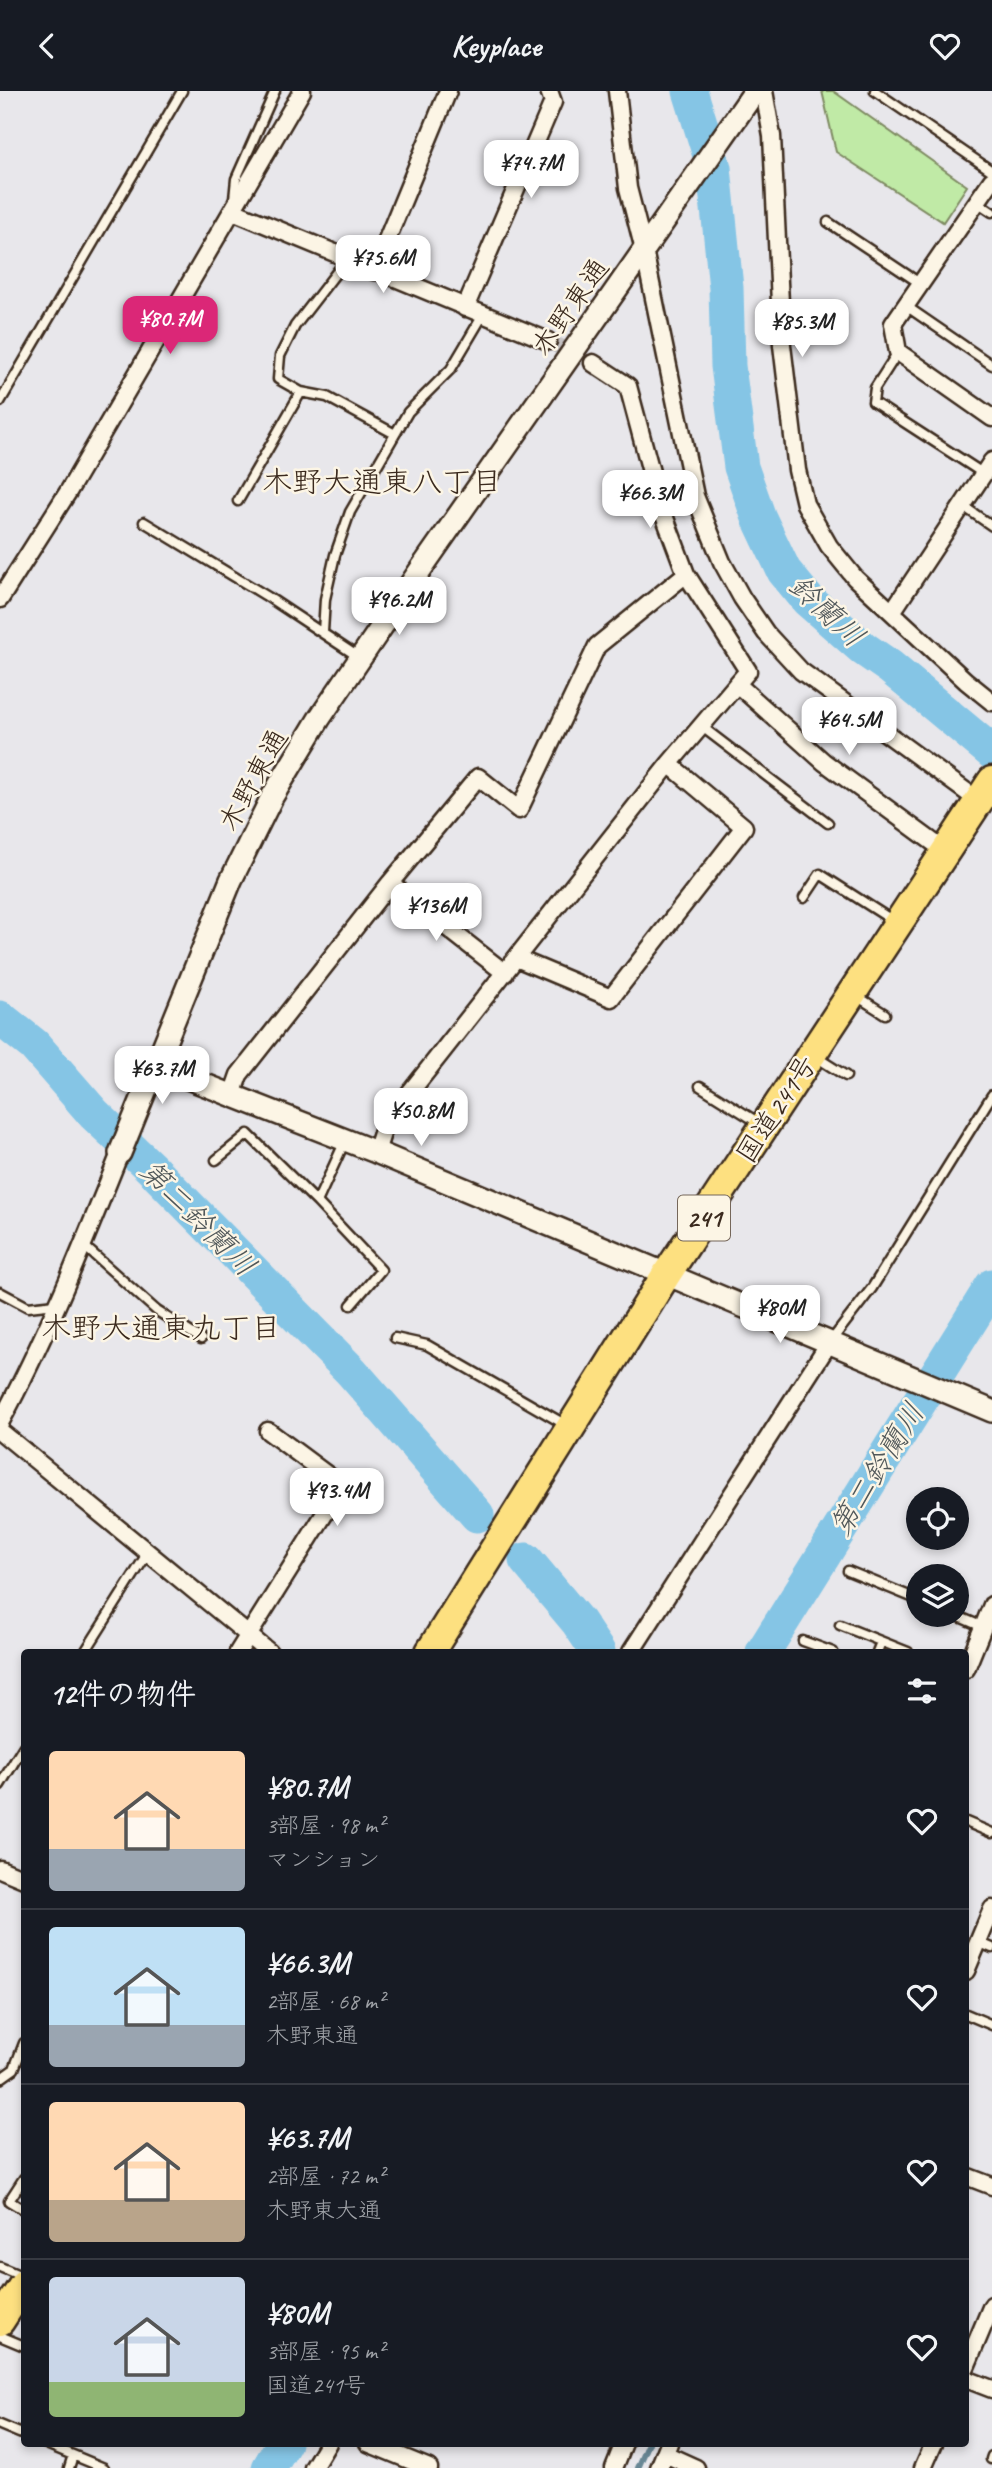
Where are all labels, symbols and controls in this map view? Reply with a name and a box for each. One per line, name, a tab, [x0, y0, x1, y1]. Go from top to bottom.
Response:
text: Keyplace	[451, 25, 541, 66]
icon: back	[28, 27, 66, 65]
icon: heart	[926, 27, 964, 65]
pin: ¥74.7M	[474, 141, 588, 200]
text: ¥74.7M	[500, 148, 562, 177]
pin: ¥75.6M	[326, 235, 440, 295]
text: ¥75.6M	[352, 243, 414, 272]
street label: 木野東通	[524, 251, 616, 363]
pin: ¥80.7M	[113, 296, 227, 356]
pin: ¥85.3M	[745, 299, 859, 359]
text: ¥80.7M	[139, 304, 201, 333]
text: ¥85.3M	[771, 307, 833, 336]
district label: 木野大通東八丁目	[262, 463, 502, 501]
pin: ¥66.3M	[593, 471, 707, 530]
text: ¥66.3M	[618, 478, 682, 507]
water label: 鈴蘭川	[781, 566, 873, 656]
pin: ¥96.2M	[342, 577, 456, 637]
text: ¥96.2M	[368, 585, 430, 614]
pin: ¥64.5M	[792, 697, 906, 757]
text: ¥64.5M	[818, 705, 880, 734]
street label: 木野東通	[211, 723, 295, 837]
pin: ¥136M	[387, 883, 485, 943]
text: ¥136M	[407, 891, 465, 920]
pin: ¥63.7M	[105, 1047, 219, 1106]
street label: 国道241号	[728, 1048, 824, 1170]
text: ¥63.7M	[130, 1054, 194, 1083]
pin: ¥50.8M	[364, 1089, 478, 1148]
text: ¥50.8M	[390, 1096, 452, 1125]
water label: 第二鈴蘭川	[132, 1152, 264, 1284]
road number: 241	[678, 1195, 730, 1241]
pin: ¥80M	[739, 1285, 821, 1345]
text: ¥80M	[756, 1293, 804, 1322]
district label: 木野大通東九丁目	[41, 1309, 281, 1347]
water label: 第二鈴蘭川	[821, 1395, 933, 1543]
pin: ¥93.4M	[280, 1469, 394, 1528]
text: ¥93.4M	[306, 1476, 368, 1505]
map controls	[906, 1487, 969, 1627]
button: locate	[906, 1487, 969, 1550]
button: layers	[906, 1564, 969, 1627]
icon: filters	[903, 1672, 941, 1710]
text: 12件の物件	[49, 1675, 196, 1713]
text: ¥80.7M	[266, 1768, 348, 1806]
icon: home	[105, 1779, 189, 1863]
icon: heart	[903, 1802, 941, 1840]
text: 3部屋 · 98 m²	[266, 1811, 384, 1840]
text: マンション	[266, 1845, 380, 1874]
text: ¥66.3M	[266, 1944, 349, 1982]
icon: home	[105, 1955, 189, 2039]
icon: heart	[903, 1978, 941, 2016]
text: 2部屋 · 68 m²	[266, 1987, 384, 2016]
text: 木野東通	[266, 2021, 358, 2050]
text: ¥63.7M	[266, 2119, 348, 2157]
icon: home	[105, 2130, 189, 2214]
icon: heart	[903, 2153, 941, 2191]
text: 2部屋 · 72 m²	[266, 2162, 384, 2191]
text: 木野東大通	[266, 2196, 381, 2225]
text: ¥80M	[266, 2294, 328, 2332]
icon: home	[105, 2305, 189, 2389]
icon: heart	[903, 2328, 941, 2366]
text: 3部屋 · 95 m²	[266, 2337, 384, 2366]
text: 国道241号	[266, 2371, 366, 2400]

